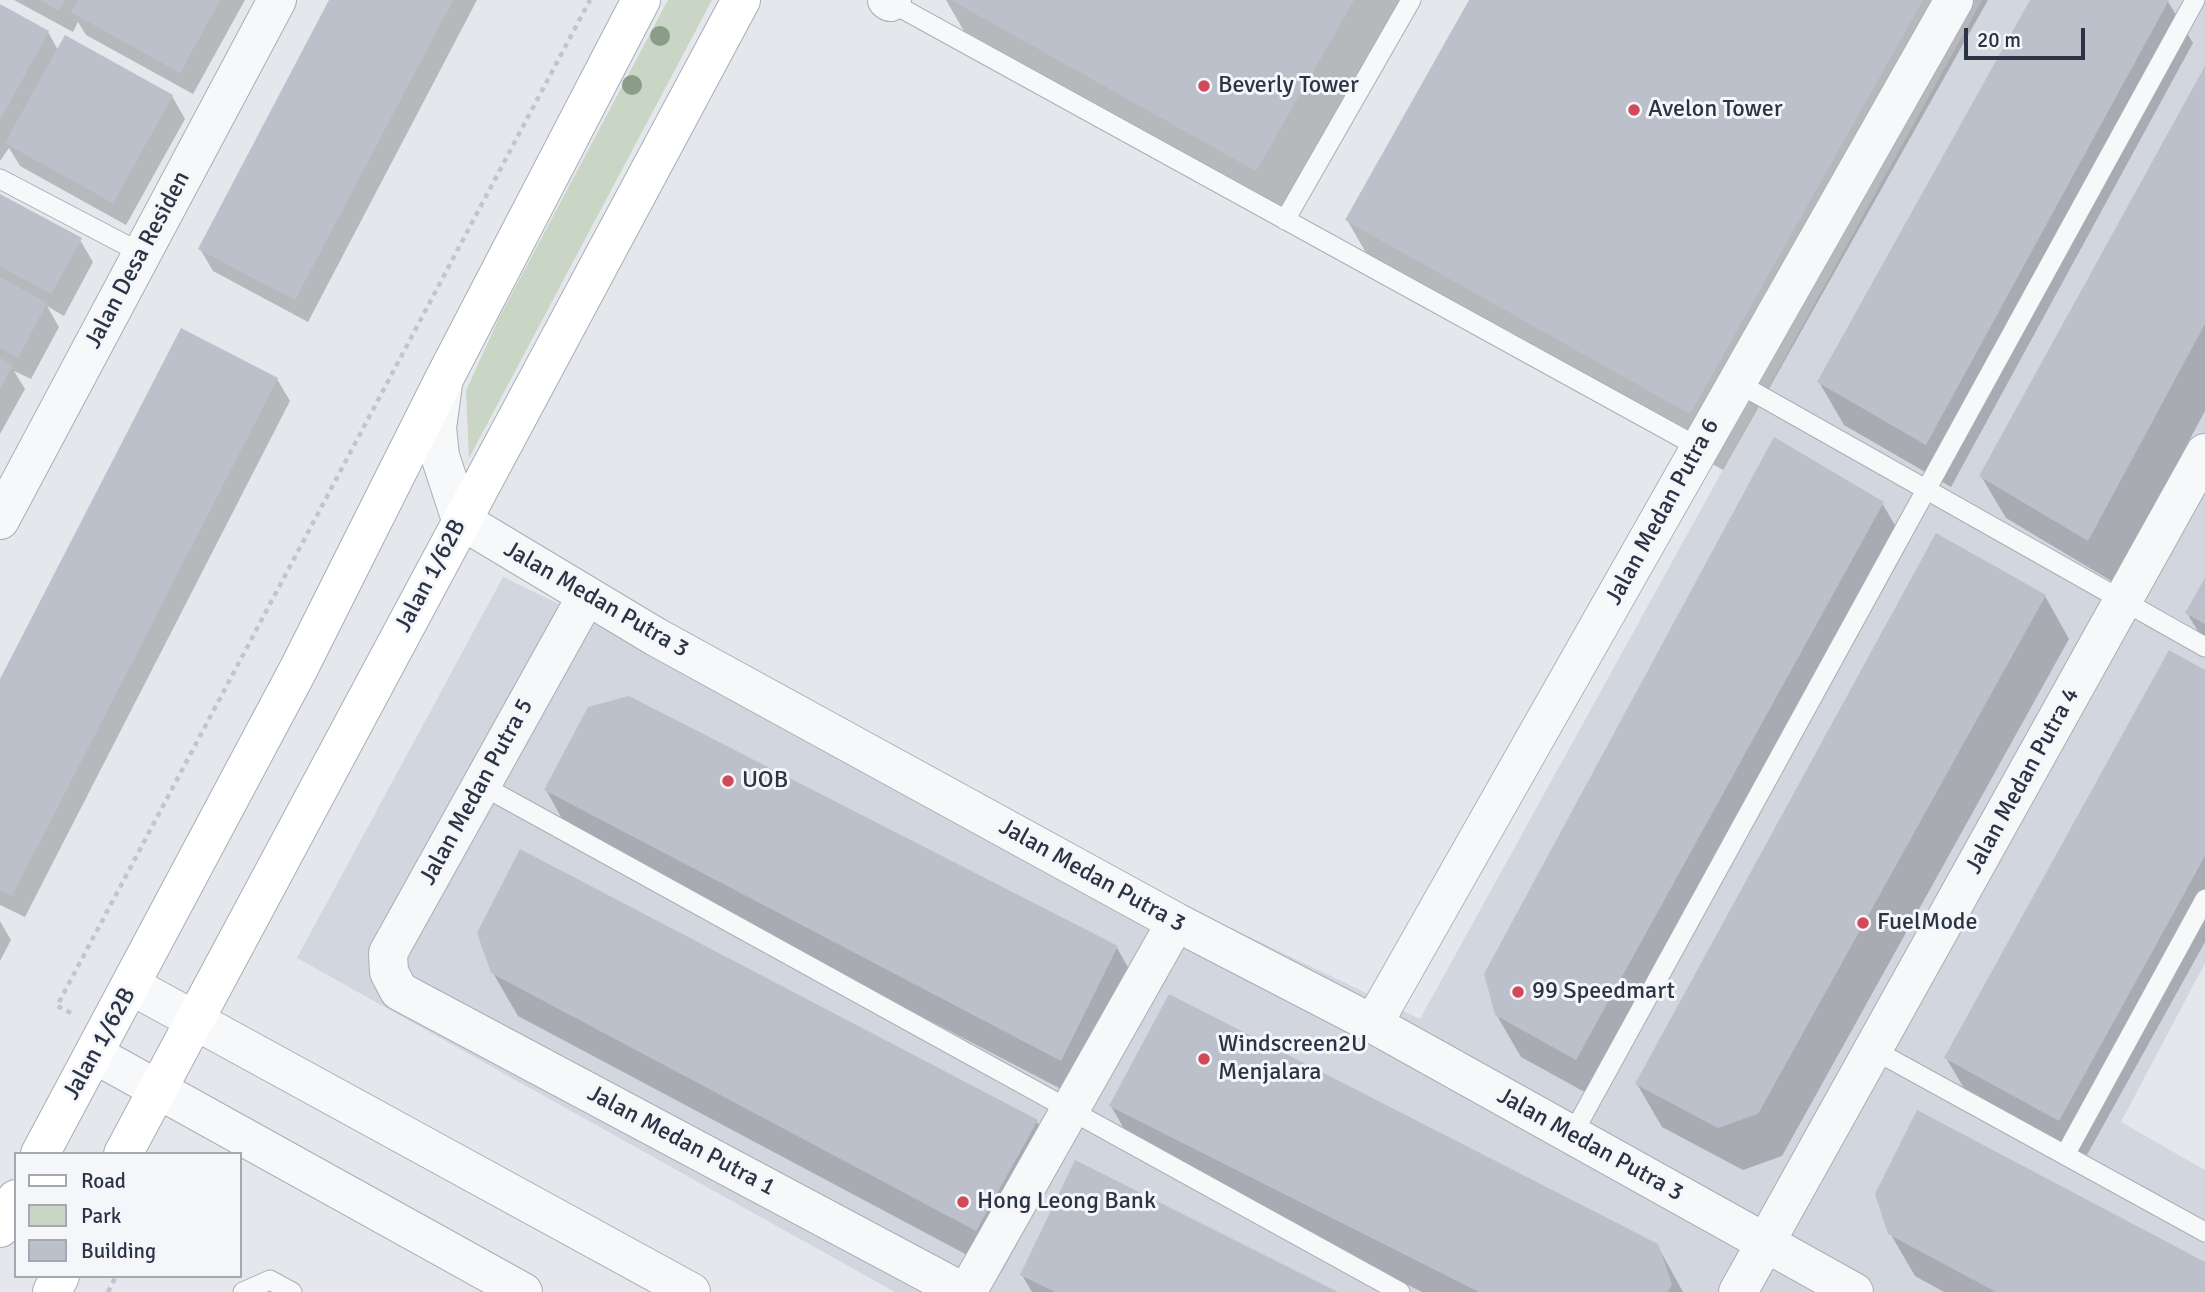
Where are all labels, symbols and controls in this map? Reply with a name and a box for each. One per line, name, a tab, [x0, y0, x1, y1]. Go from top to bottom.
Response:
scale bar	[1967, 14, 2088, 58]
text: 20 m	[1977, 27, 2021, 53]
place label: Beverly Tower	[1218, 72, 1359, 100]
marker: Beverly Tower	[1196, 78, 1212, 94]
place label: Avelon Tower	[1648, 96, 1782, 124]
marker: Avelon Tower	[1626, 102, 1642, 118]
street label: Jalan Desa Residen	[79, 167, 197, 353]
street label: Jalan Medan Putra 6	[1600, 414, 1726, 610]
street label: Jalan 1/62B	[389, 515, 473, 637]
street label: Jalan Medan Putra 3	[499, 535, 693, 665]
street label: Jalan Medan Putra 4	[1960, 683, 2086, 879]
street label: Jalan Medan Putra 5	[414, 694, 540, 890]
place label: UOB	[742, 767, 788, 795]
marker: UOB	[720, 773, 736, 789]
street label: Jalan Medan Putra 3	[994, 813, 1190, 939]
place label: FuelMode	[1877, 909, 1978, 937]
marker: FuelMode	[1855, 915, 1871, 931]
place label: 99 Speedmart	[1532, 978, 1675, 1006]
street label: Jalan 1/62B	[57, 983, 143, 1105]
marker: 99 Speedmart	[1510, 984, 1526, 1000]
place label: Windscreen2U Menjalara	[1218, 1031, 1367, 1087]
marker: Windscreen2U Menjalara	[1196, 1051, 1212, 1067]
street label: Jalan Medan Putra 1	[582, 1079, 780, 1203]
street label: Jalan Medan Putra 3	[1492, 1082, 1688, 1208]
legend	[14, 1152, 242, 1278]
text: Road	[81, 1168, 126, 1194]
place label: Hong Leong Bank	[977, 1188, 1156, 1216]
marker: Hong Leong Bank	[955, 1194, 971, 1210]
text: Park	[81, 1203, 121, 1229]
text: Building	[81, 1238, 156, 1264]

